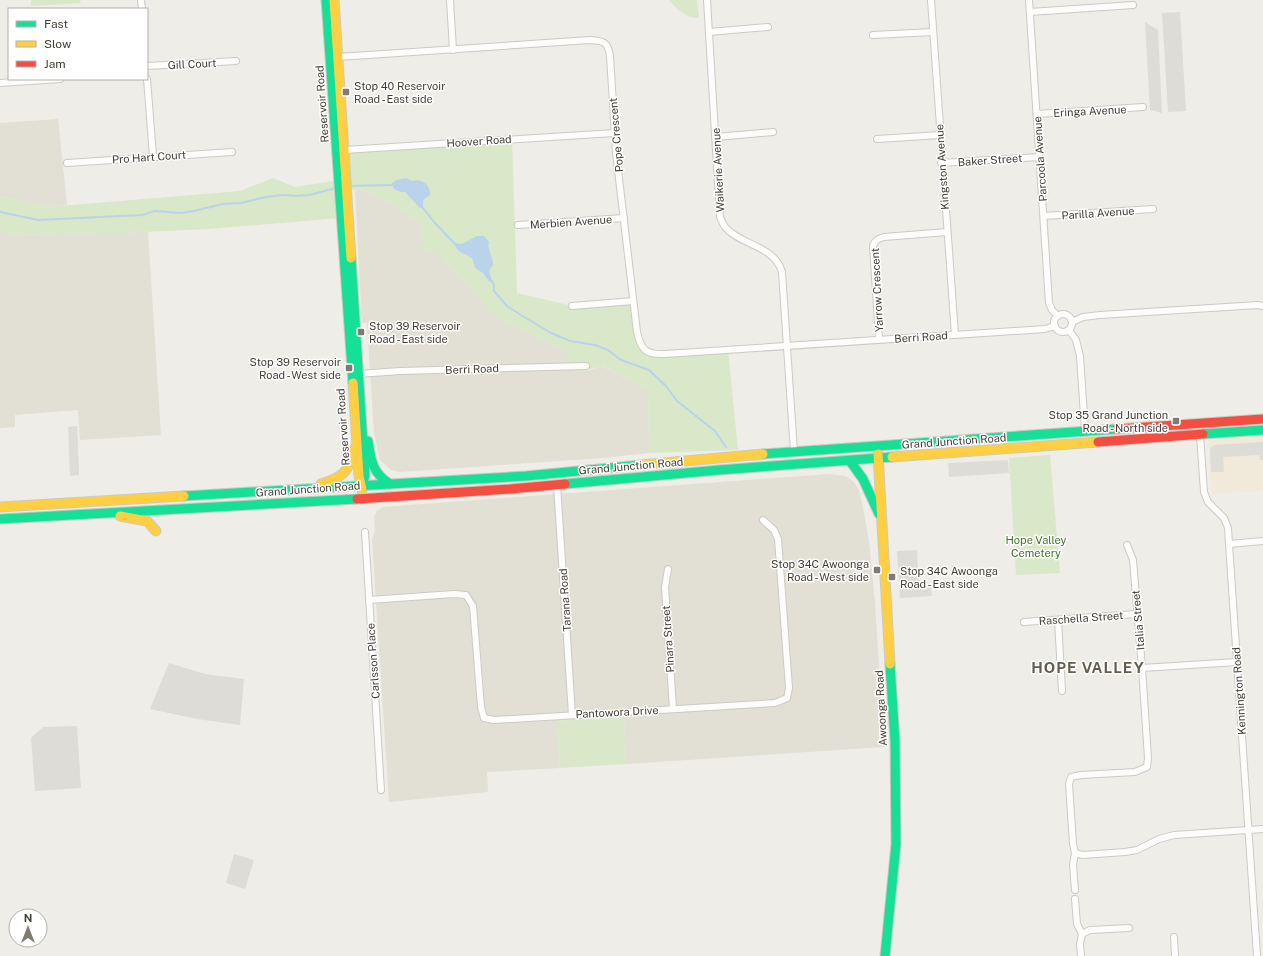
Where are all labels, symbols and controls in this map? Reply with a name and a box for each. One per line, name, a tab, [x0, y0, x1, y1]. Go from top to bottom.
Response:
legend	[8, 8, 148, 80]
text: Fast	[44, 17, 69, 31]
text: Slow	[44, 37, 72, 51]
text: Jam	[44, 57, 66, 71]
street label: Gill Court	[167, 57, 217, 71]
street label: Reservoir Road	[313, 65, 331, 143]
place label: Stop 40 Reservoir Road - East side	[354, 80, 445, 105]
marker: Stop 40 Reservoir Road - East side	[341, 87, 351, 97]
street label: Pope Crescent	[607, 97, 625, 173]
street label: Eringa Avenue	[1053, 103, 1127, 119]
street label: Parcoola Avenue	[1031, 116, 1049, 202]
street label: Kingston Avenue	[933, 124, 951, 210]
street label: Waikerie Avenue	[710, 127, 726, 213]
street label: Hoover Road	[446, 133, 512, 149]
street label: Pro Hart Court	[112, 148, 186, 166]
street label: Baker Street	[957, 152, 1023, 168]
street label: Parilla Avenue	[1061, 204, 1135, 222]
street label: Merbien Avenue	[529, 213, 613, 231]
street label: Yarrow Crescent	[869, 248, 885, 332]
place label: Stop 39 Reservoir Road - East side	[369, 320, 461, 345]
marker: Stop 39 Reservoir Road - East side	[356, 327, 366, 337]
street label: Berri Road	[894, 329, 948, 345]
place label: Stop 39 Reservoir Road - West side	[249, 356, 341, 381]
street label: Berri Road	[445, 362, 499, 376]
marker: Stop 39 Reservoir Road - West side	[344, 363, 354, 373]
street label: Reservoir Road	[334, 388, 352, 466]
place label: Stop 35 Grand Junction Road - North side	[1048, 409, 1168, 434]
marker: Stop 35 Grand Junction Road - North side	[1171, 416, 1181, 426]
street label: Grand Junction Road	[901, 431, 1007, 451]
street label: Grand Junction Road	[578, 455, 684, 477]
street label: Grand Junction Road	[255, 479, 361, 499]
park label: Hope Valley Cemetery	[1006, 534, 1067, 559]
place label: Stop 34C Awoonga Road - West side	[771, 558, 869, 583]
marker: Stop 34C Awoonga Road - West side	[872, 565, 882, 575]
place label: Stop 34C Awoonga Road - East side	[900, 565, 998, 590]
street label: Tarana Road	[557, 568, 573, 632]
marker: Stop 34C Awoonga Road - East side	[887, 572, 897, 582]
street label: Italia Street	[1129, 589, 1147, 651]
street label: Pinara Street	[660, 605, 676, 673]
street label: Raschella Street	[1038, 609, 1124, 627]
street label: Carlsson Place	[364, 623, 382, 699]
street label: Kennington Road	[1230, 647, 1248, 735]
district label: HOPE VALLEY	[1031, 659, 1145, 676]
street label: Awoonga Road	[873, 670, 889, 746]
street label: Pantowora Drive	[575, 704, 659, 720]
north arrow	[8, 908, 48, 948]
text: N	[24, 912, 32, 924]

